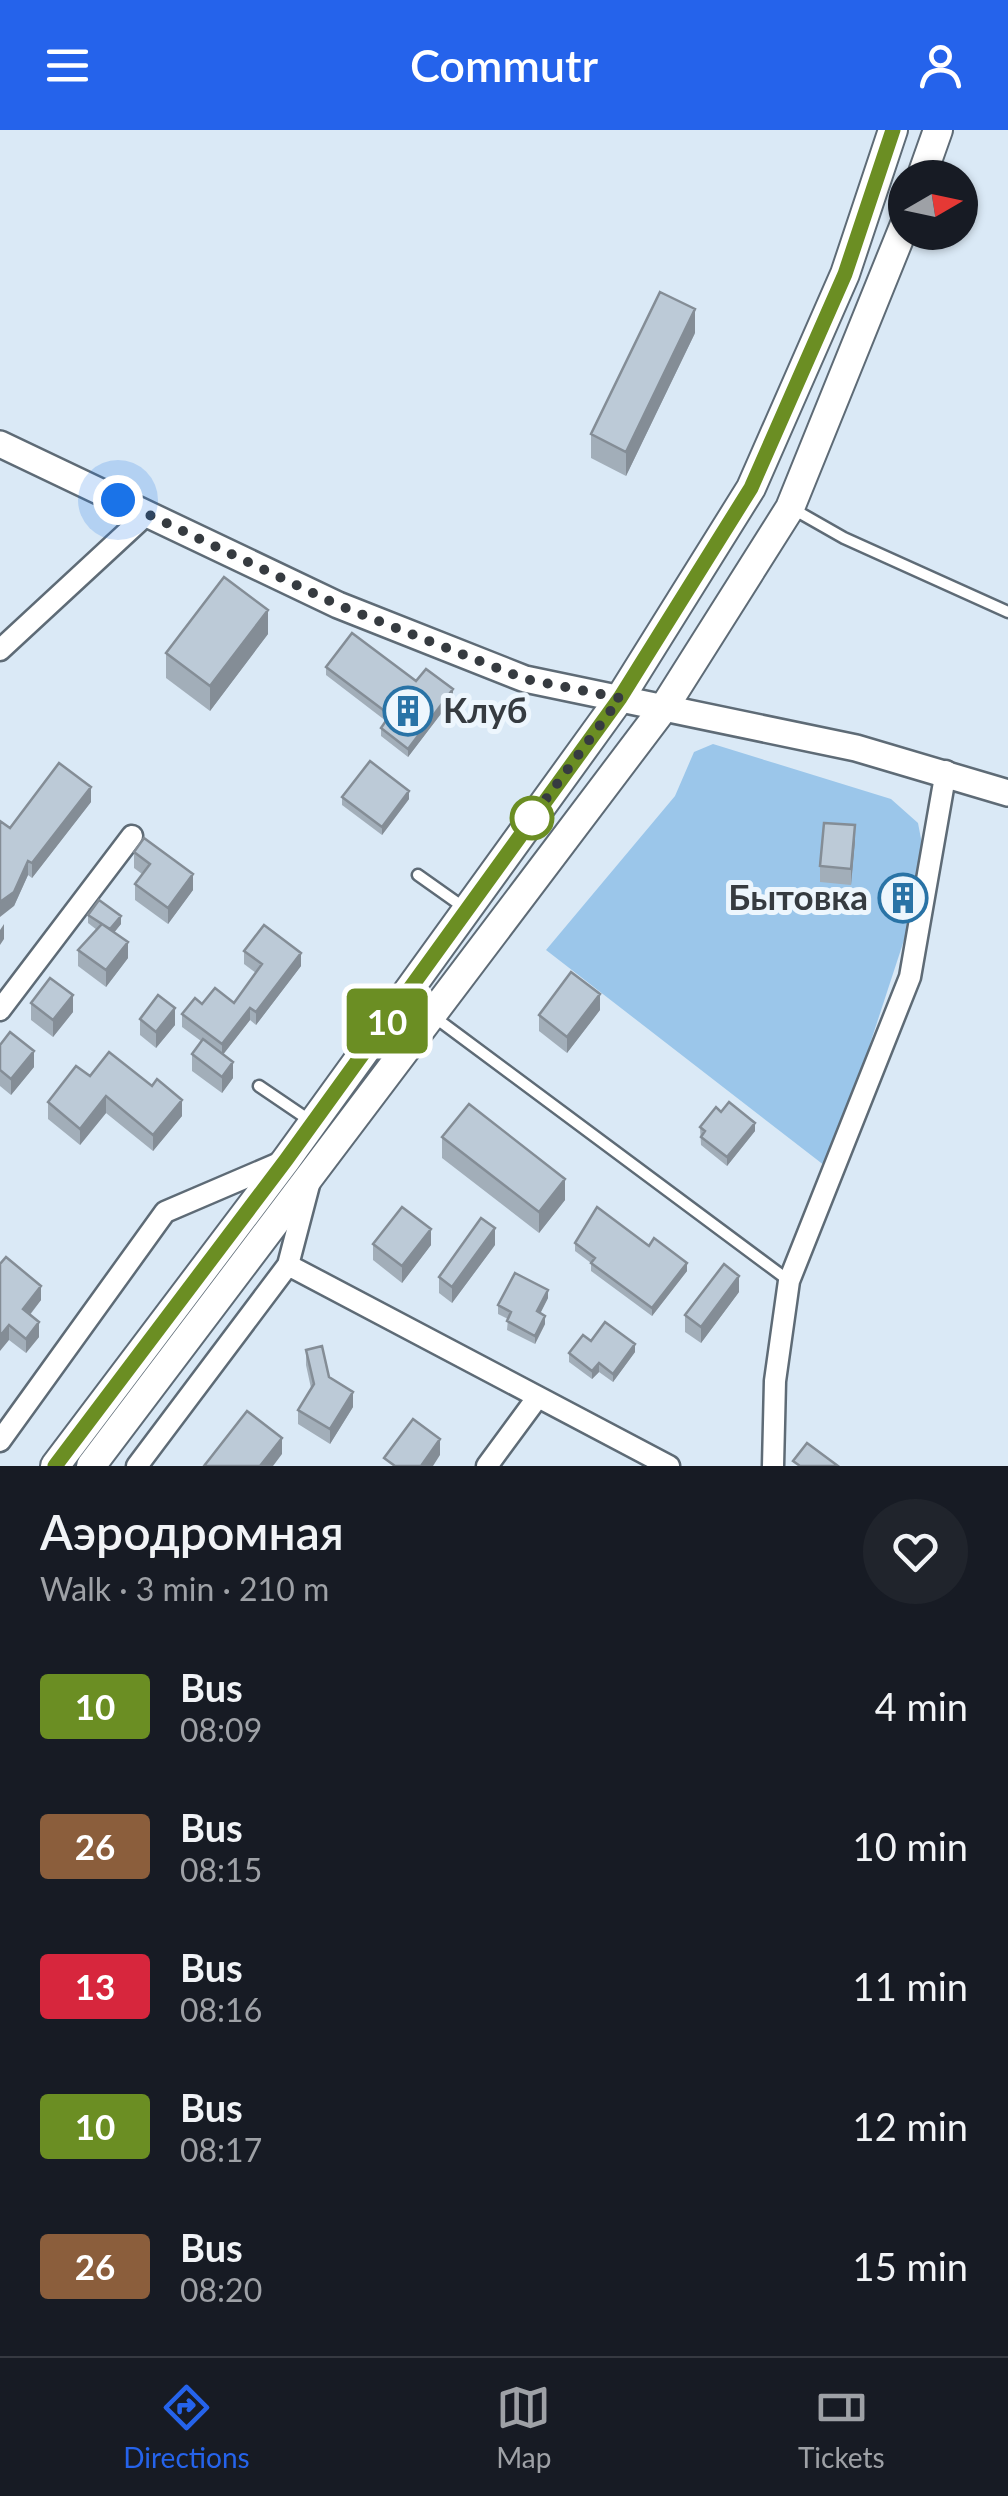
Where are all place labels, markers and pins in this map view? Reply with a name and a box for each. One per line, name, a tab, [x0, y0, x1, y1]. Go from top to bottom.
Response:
building icon: Клуб	[382, 685, 434, 737]
place label: Клуб	[443, 688, 527, 730]
unlabelled marker	[511, 797, 553, 839]
building icon: Бытовка	[877, 872, 929, 924]
place label: Бытовка	[728, 875, 868, 917]

